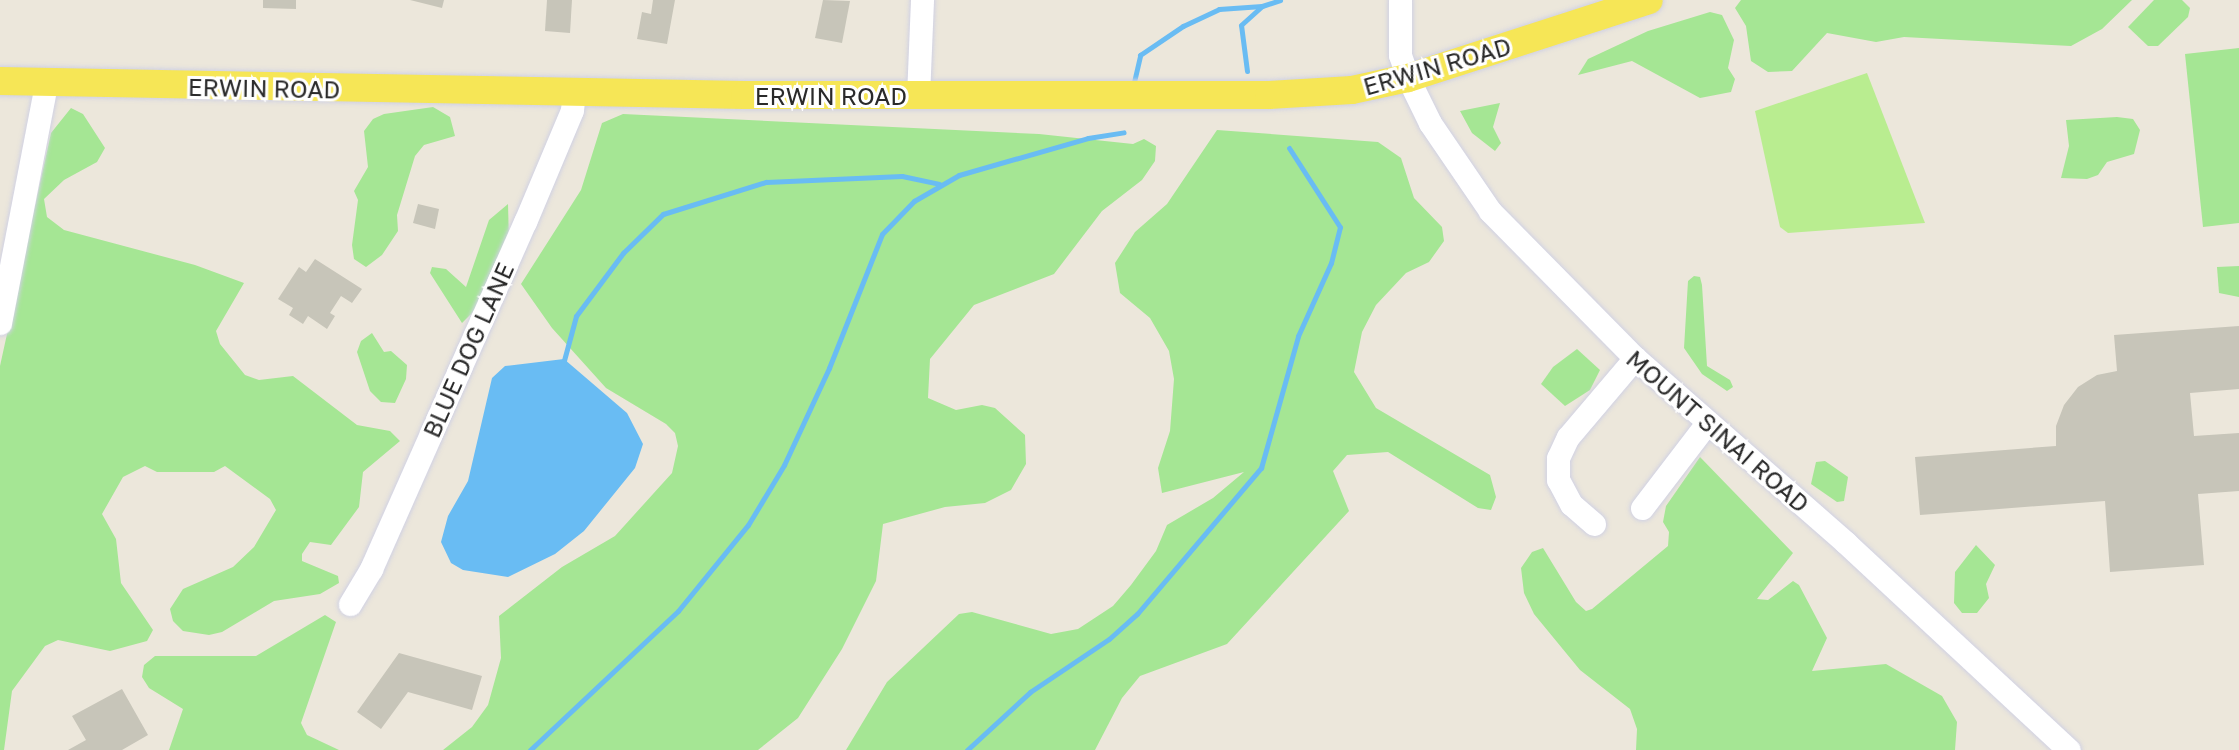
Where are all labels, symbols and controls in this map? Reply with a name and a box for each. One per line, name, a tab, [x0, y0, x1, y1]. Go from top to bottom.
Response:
street label: ERWIN ROAD	[1360, 31, 1514, 101]
street label: ERWIN ROAD	[188, 72, 340, 104]
street label: ERWIN ROAD	[755, 82, 907, 110]
street label: BLUE DOG LANE	[417, 258, 519, 442]
street label: MOUNT SINAI ROAD	[1621, 344, 1815, 518]

